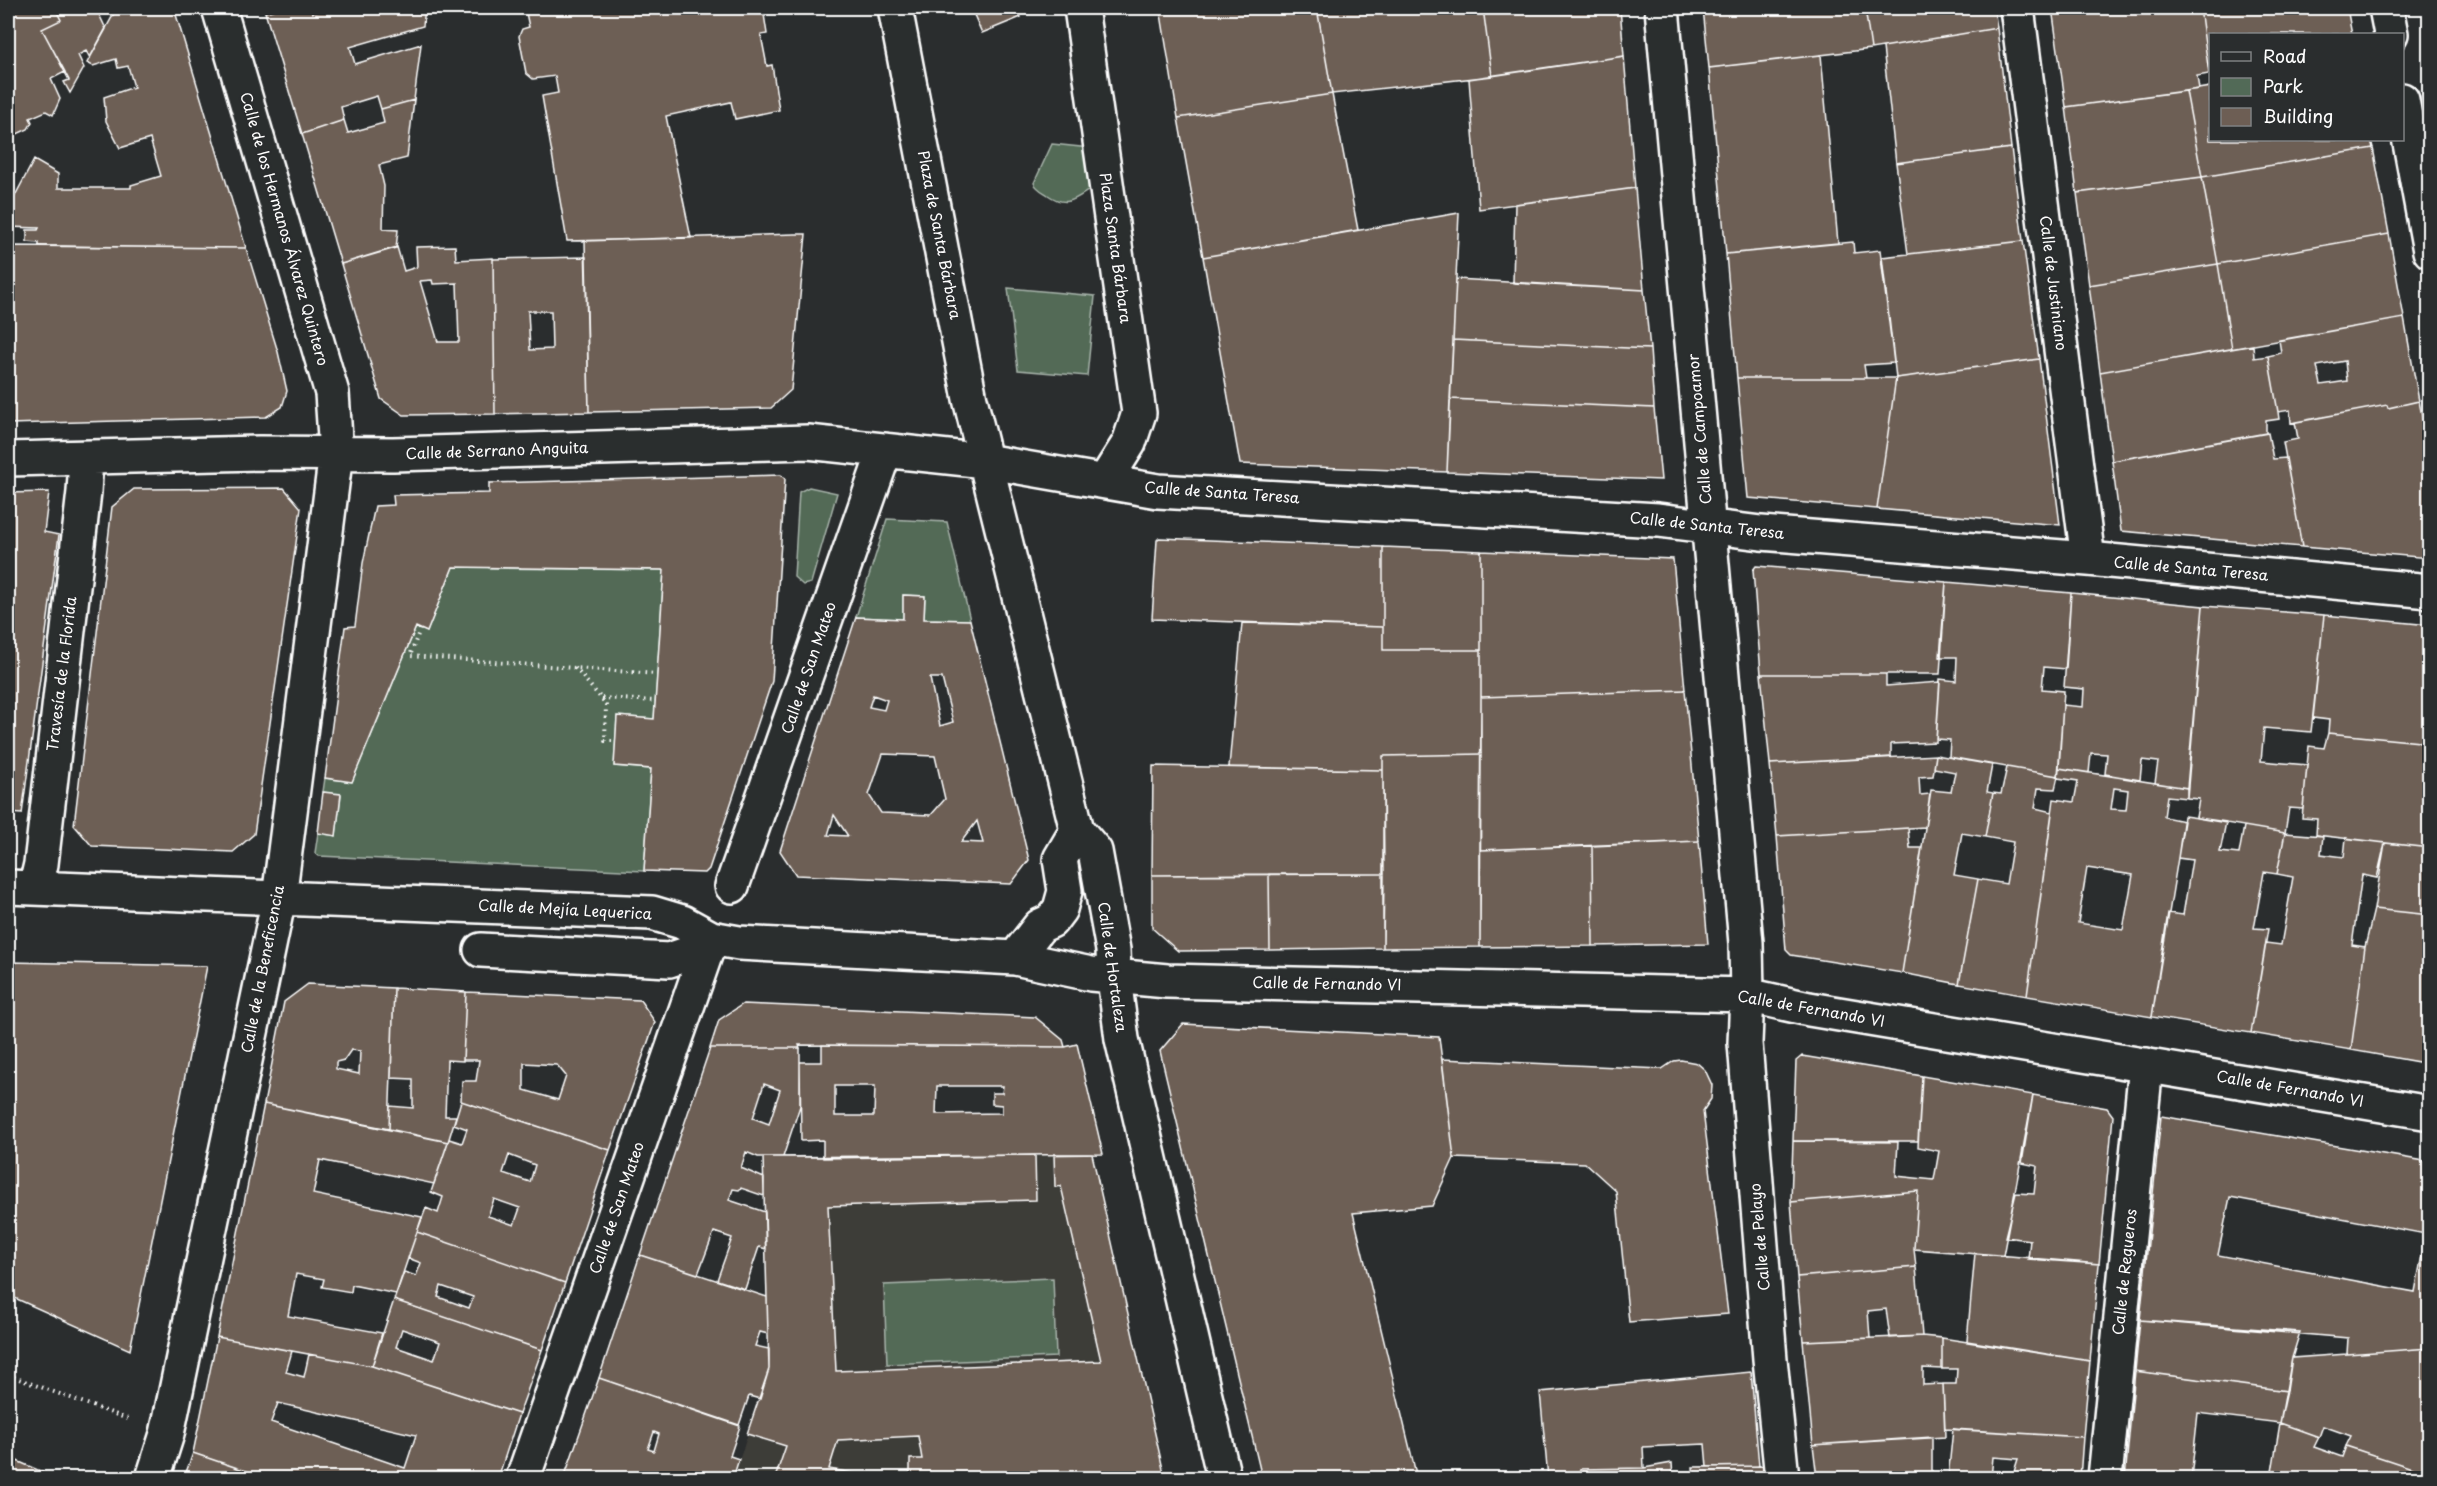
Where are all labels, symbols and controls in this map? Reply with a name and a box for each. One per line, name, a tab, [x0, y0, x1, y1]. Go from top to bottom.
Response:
legend	[2209, 33, 2404, 141]
text: Road	[2263, 42, 2307, 69]
text: Park	[2263, 72, 2303, 99]
street label: Calle de los Hermanos Álvarez Quintero	[235, 89, 336, 368]
text: Building	[2263, 102, 2333, 129]
street label: Plaza de Santa Bárbara	[913, 148, 968, 322]
street label: Plaza Santa Bárbara	[1095, 171, 1139, 325]
street label: Calle de Justiniano	[2035, 214, 2074, 352]
street label: Calle de Campoamor	[1680, 353, 1717, 505]
street label: Calle de Serrano Anguita	[405, 435, 589, 464]
street label: Calle de Santa Teresa	[1144, 475, 1301, 508]
street label: Calle de Santa Teresa	[1629, 505, 1786, 544]
street label: Calle de Santa Teresa	[2113, 549, 2270, 586]
street label: Travesía de la Florida	[40, 594, 82, 753]
street label: Calle de San Mateo	[774, 598, 841, 737]
street label: Calle de la Beneficencia	[234, 882, 289, 1055]
street label: Calle de Mejía Lequerica	[478, 892, 653, 925]
street label: Calle de Hortaleza	[1093, 900, 1134, 1034]
street label: Calle de Fernando VI	[1252, 970, 1402, 995]
street label: Calle de Fernando VI	[1736, 983, 1887, 1032]
street label: Calle de Fernando VI	[2215, 1063, 2366, 1112]
street label: Calle de San Mateo	[582, 1138, 649, 1277]
street label: Calle de Pelayo	[1742, 1182, 1775, 1292]
street label: Calle de Regueros	[2105, 1207, 2142, 1336]

